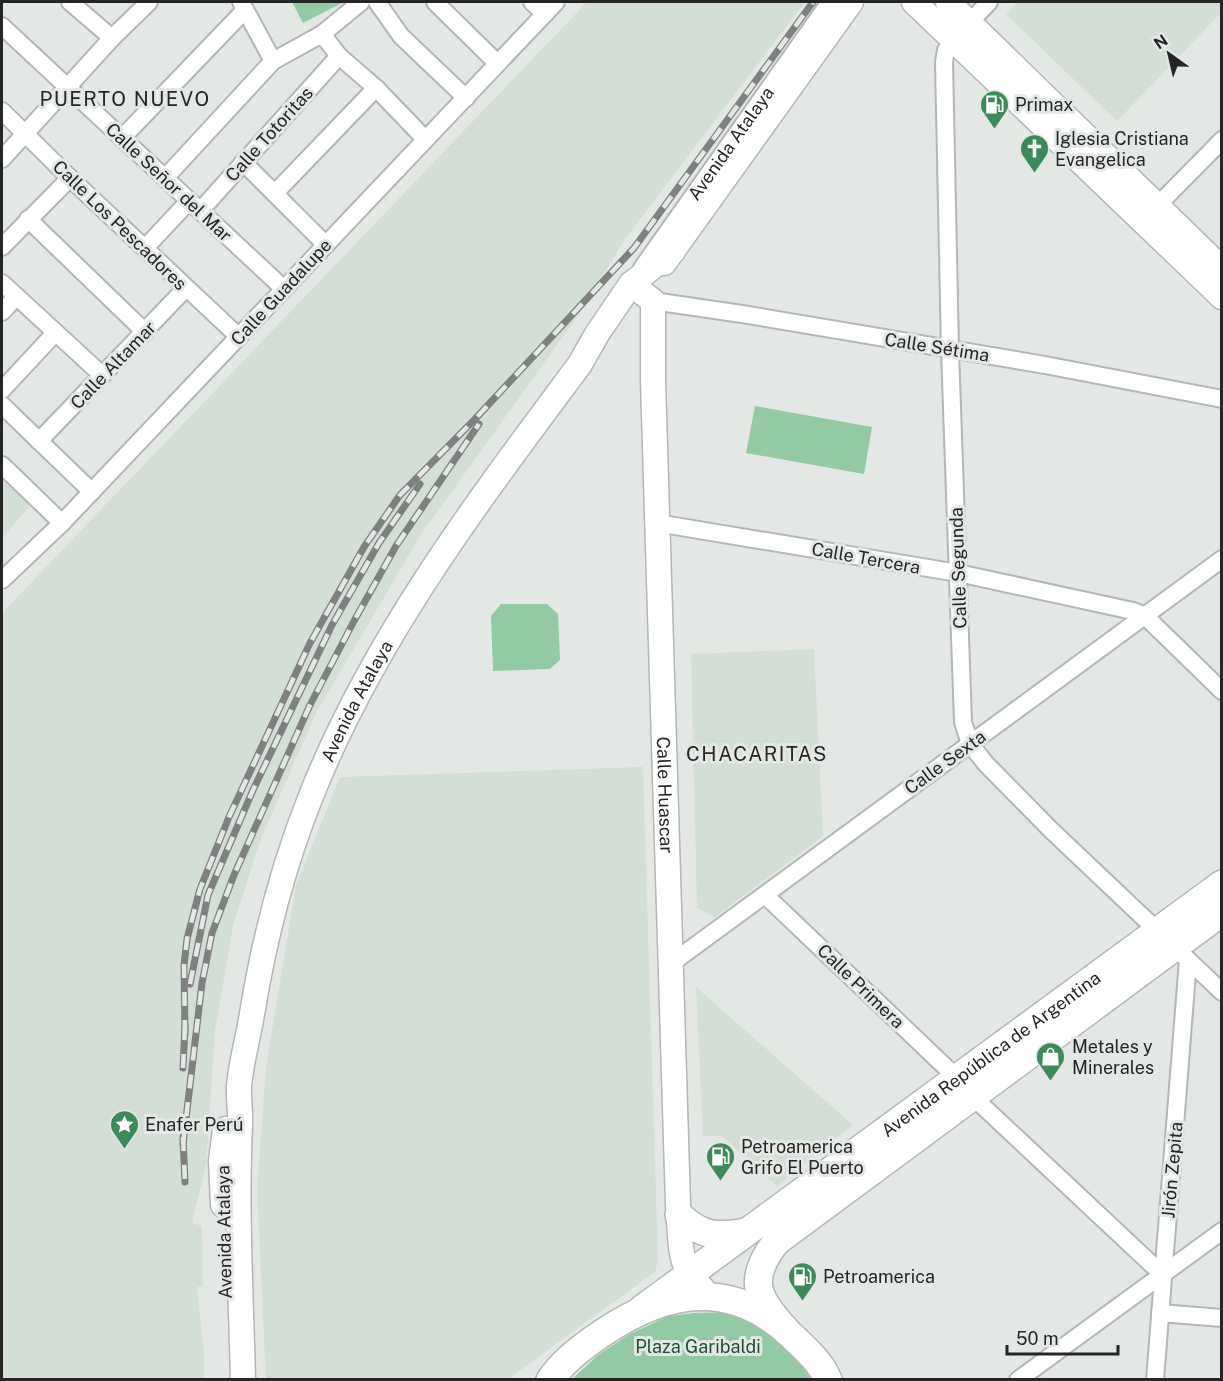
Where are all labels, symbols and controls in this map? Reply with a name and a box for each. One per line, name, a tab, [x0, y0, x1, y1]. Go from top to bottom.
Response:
north arrow	[1139, 24, 1199, 84]
text: N	[1150, 31, 1171, 53]
street label: Calle Totoritas	[221, 82, 317, 186]
street label: Avenida Atalaya	[683, 82, 778, 204]
district label: PUERTO NUEVO	[39, 87, 211, 111]
fuel station icon: Primax	[978, 88, 1010, 130]
place label: Primax	[1015, 94, 1074, 115]
street label: Calle Señor del Mar	[102, 118, 236, 246]
place label: Iglesia Cristiana Evangelica	[1055, 128, 1189, 170]
church icon: Iglesia Cristiana Evangelica	[1018, 132, 1050, 174]
street label: Calle Los Pescadores	[49, 156, 191, 294]
street label: Calle Guadalupe	[226, 234, 336, 350]
street label: Calle Altamar	[66, 317, 160, 413]
street label: Calle Sétima	[883, 328, 991, 366]
street label: Calle Segunda	[945, 507, 971, 629]
street label: Calle Tercera	[810, 538, 922, 578]
street label: Avenida Atalaya	[316, 636, 396, 765]
street label: Calle Sexta	[900, 726, 990, 798]
street label: Calle Huascar	[653, 736, 678, 854]
district label: CHACARITAS	[686, 742, 828, 766]
street label: Calle Primera	[813, 939, 909, 1033]
street label: Avenida República de Argentina	[877, 966, 1104, 1141]
place label: Metales y Minerales	[1072, 1036, 1154, 1078]
shop icon: Metales y Minerales	[1035, 1040, 1067, 1082]
place icon: Enafer Perú	[108, 1108, 140, 1150]
place label: Enafer Perú	[145, 1114, 244, 1135]
street label: Jirón Zepita	[1157, 1121, 1187, 1219]
place label: Petroamerica Grifo El Puerto	[741, 1136, 864, 1178]
fuel station icon: Petroamerica Grifo El Puerto	[704, 1140, 736, 1182]
street label: Avenida Atalaya	[212, 1165, 236, 1299]
fuel station icon: Petroamerica	[786, 1260, 818, 1302]
place label: Petroamerica	[823, 1266, 935, 1287]
scale bar	[1007, 1318, 1118, 1356]
text: 50 m	[1016, 1328, 1059, 1349]
park label: Plaza Garibaldi	[635, 1336, 761, 1357]

